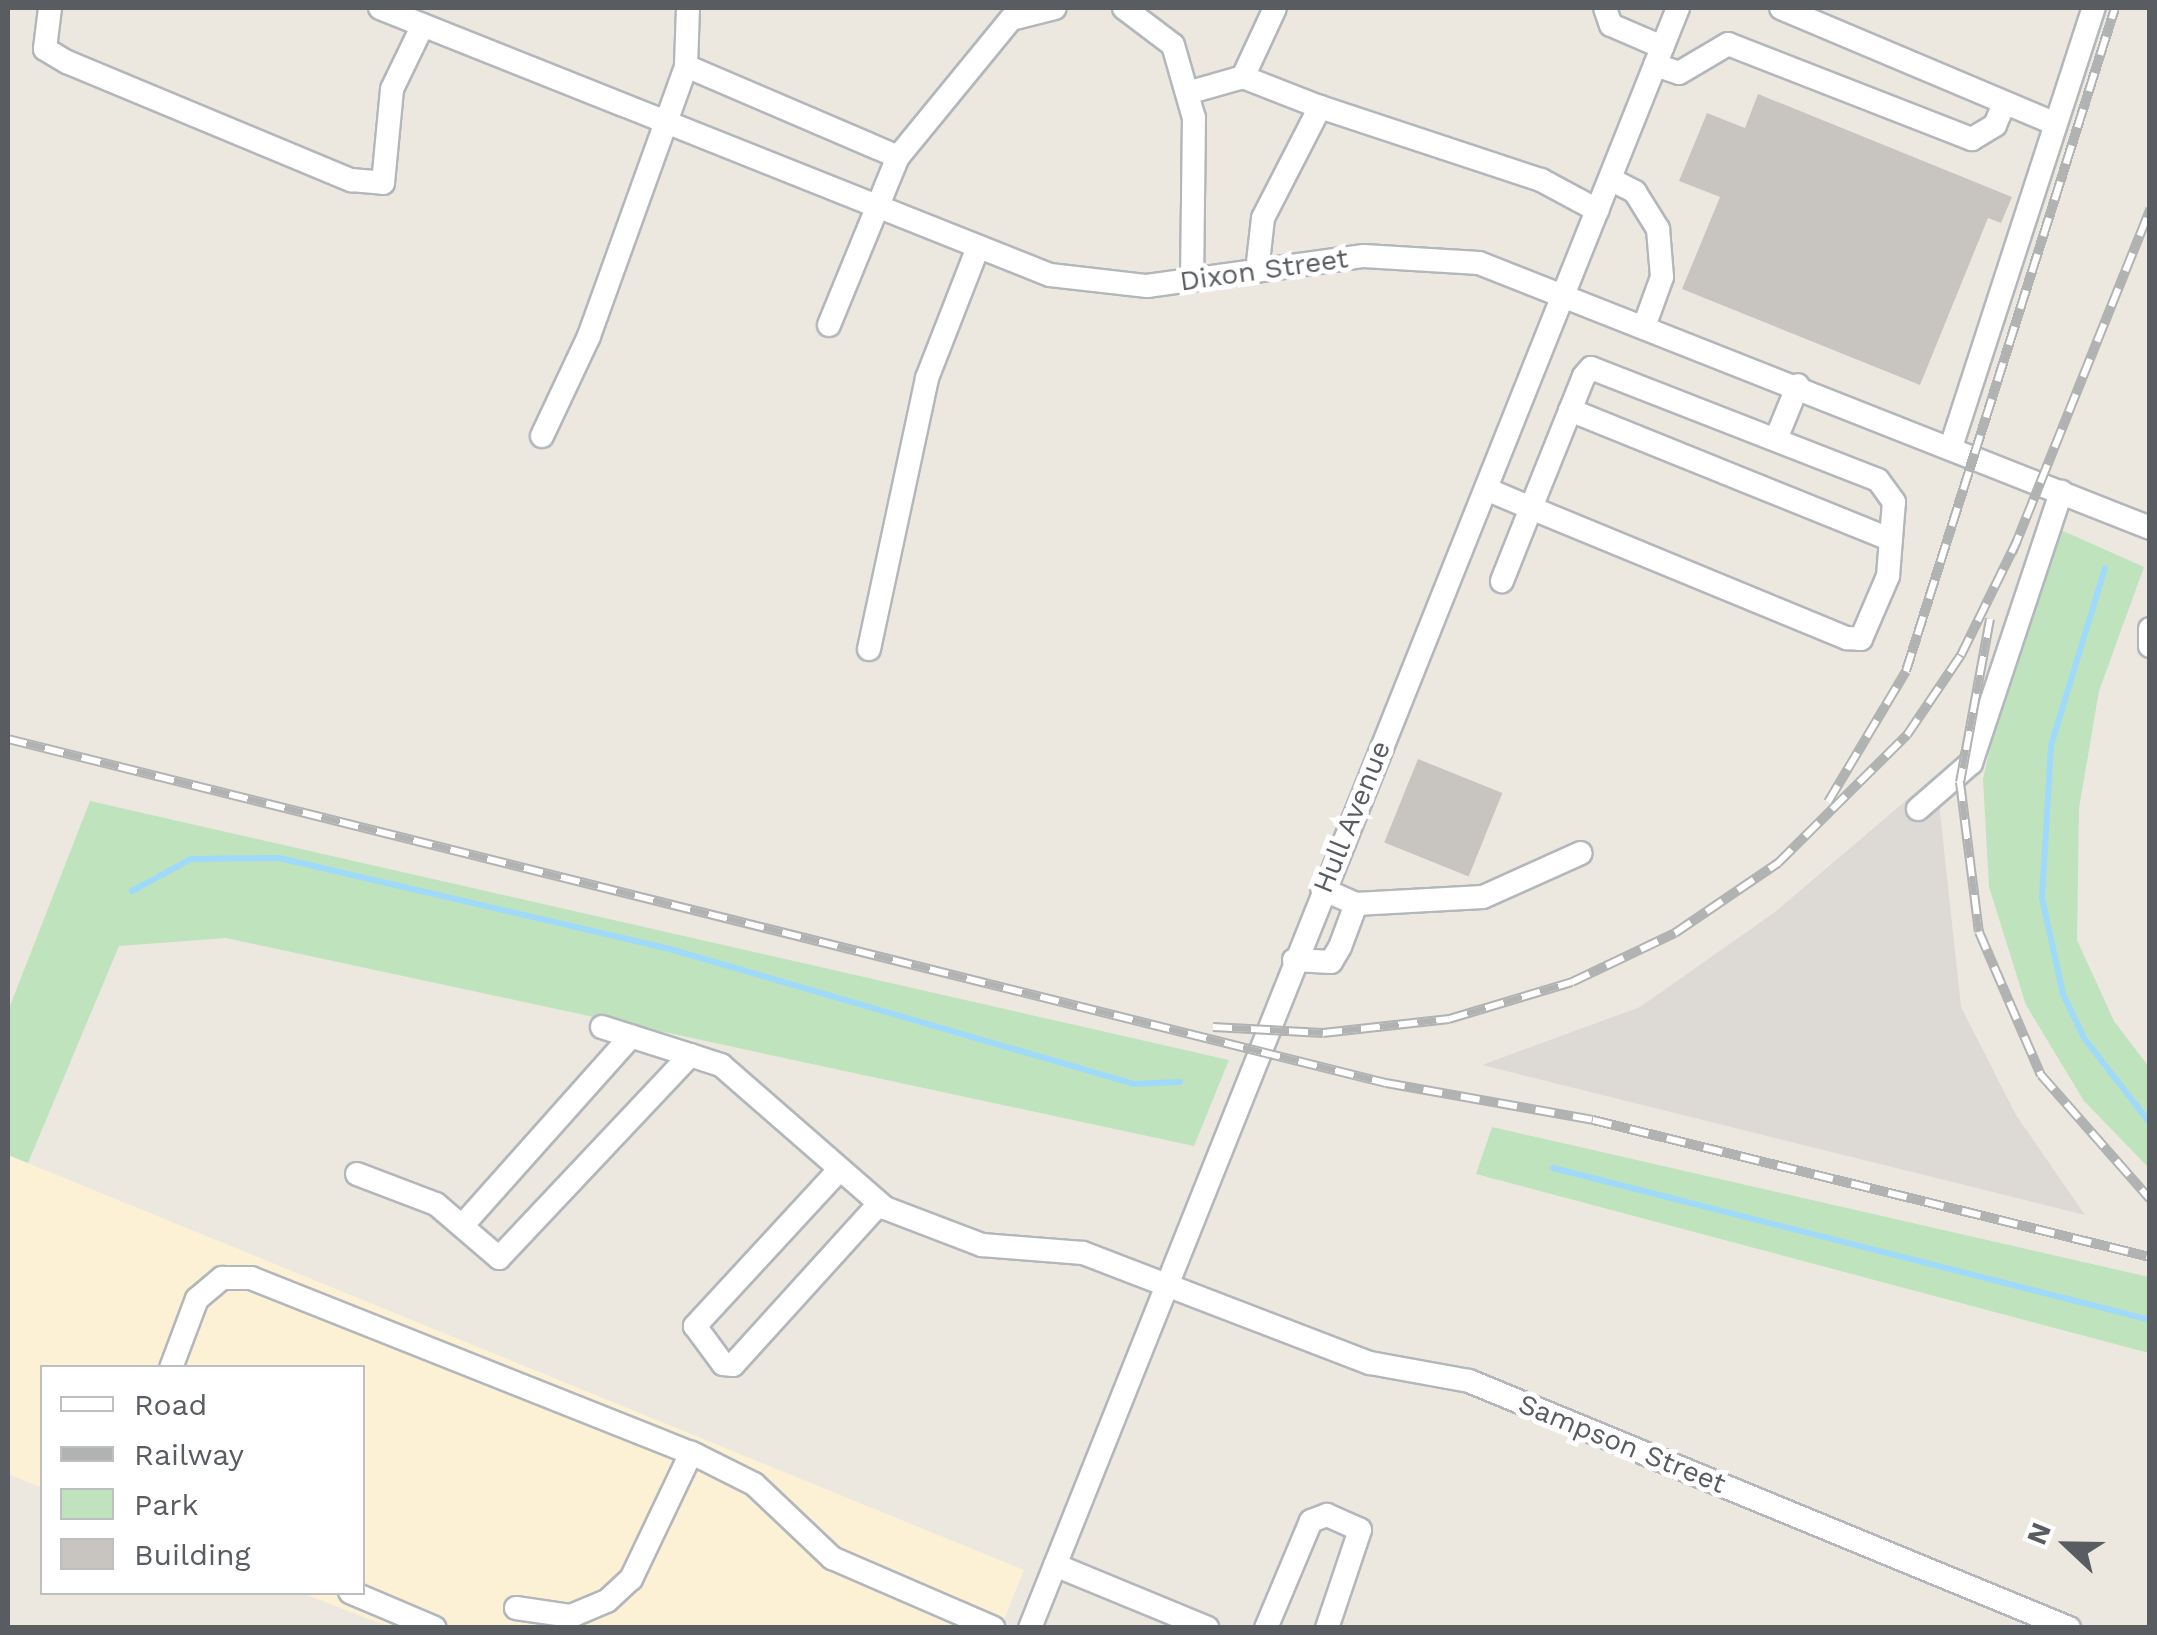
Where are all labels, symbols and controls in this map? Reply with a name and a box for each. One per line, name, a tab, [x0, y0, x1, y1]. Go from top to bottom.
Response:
street label: Dixon Street	[1178, 242, 1350, 298]
street label: Hull Avenue	[1306, 735, 1398, 899]
legend	[40, 1365, 365, 1595]
text: Road	[134, 1387, 207, 1422]
street label: Sampson Street	[1513, 1387, 1731, 1501]
text: Railway	[134, 1437, 244, 1472]
text: Park	[134, 1487, 199, 1522]
north arrow	[2017, 1495, 2117, 1595]
text: N	[2020, 1518, 2058, 1549]
text: Building	[134, 1537, 251, 1572]

